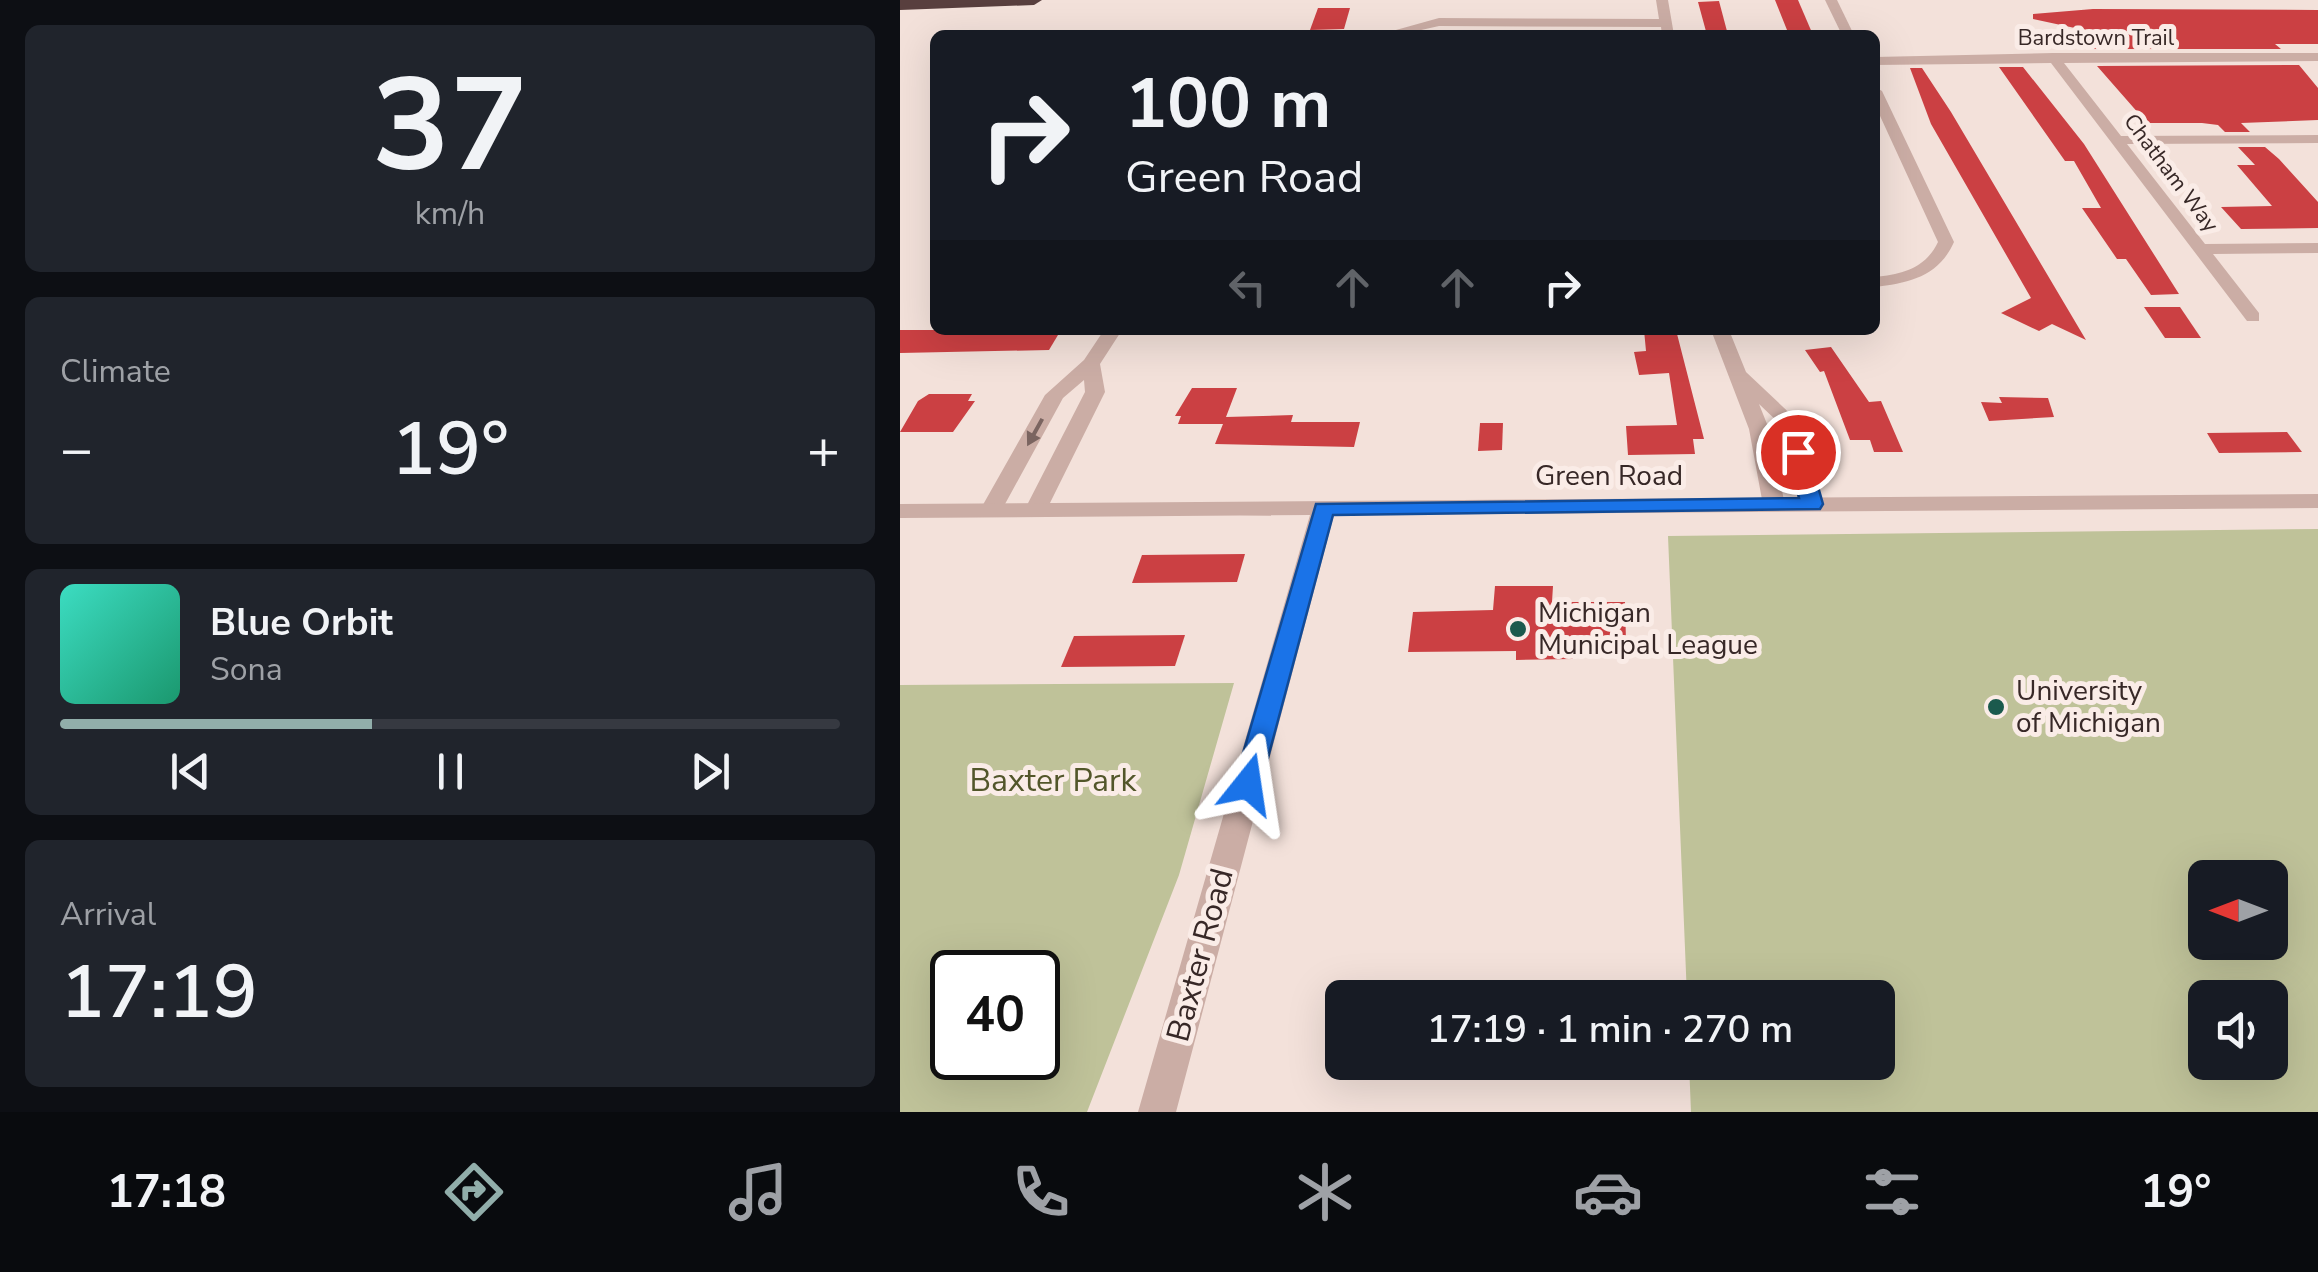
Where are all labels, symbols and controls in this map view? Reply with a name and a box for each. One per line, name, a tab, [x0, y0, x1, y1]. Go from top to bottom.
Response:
street label: Bardstown Trail	[2018, 23, 2175, 53]
text: 37	[372, 38, 528, 215]
text: 100 m	[1125, 56, 1331, 152]
icon: right	[960, 70, 1090, 200]
street label: Chatham Way	[2117, 108, 2226, 239]
text: Green Road	[1125, 147, 1363, 208]
text: km/h	[415, 192, 485, 235]
icon: left	[1220, 260, 1275, 315]
icon: ahead	[1325, 260, 1380, 315]
icon: ahead	[1430, 260, 1485, 315]
icon: right	[1535, 260, 1590, 315]
text: Climate	[60, 350, 171, 393]
text: 19°	[391, 398, 509, 500]
pin	[1756, 410, 1841, 495]
text: −	[60, 412, 93, 487]
text: +	[807, 412, 840, 487]
one-way arrow	[1026, 418, 1044, 446]
icon: arrive	[1771, 425, 1826, 480]
street label: Green Road	[1535, 457, 1683, 495]
place label: Michigan Municipal League	[1538, 594, 1758, 664]
text: Blue Orbit	[210, 597, 393, 648]
marker: Michigan Municipal League	[1507, 618, 1529, 640]
text: Sona	[210, 648, 283, 691]
place label: University of Michigan	[2016, 672, 2161, 742]
marker: University of Michigan	[1985, 696, 2007, 718]
position arrow	[1196, 732, 1300, 836]
icon: previous	[163, 744, 218, 799]
icon: pause	[423, 744, 478, 799]
icon: next	[683, 744, 738, 799]
park label: Baxter Park	[969, 759, 1138, 802]
north arrow	[2188, 860, 2288, 960]
map controls	[2188, 860, 2288, 1080]
street label: Baxter Road	[1156, 864, 1244, 1046]
text: Arrival	[60, 893, 156, 936]
text: 17:19	[60, 941, 258, 1043]
speed limit sign: 40	[930, 950, 1060, 1080]
button: sound	[2188, 980, 2288, 1080]
text: 17:19 · 1 min · 270 m	[1427, 1004, 1793, 1055]
icon: directions	[439, 1157, 509, 1227]
icon: music	[723, 1157, 793, 1227]
icon: phone	[1006, 1157, 1076, 1227]
icon: climate	[1290, 1157, 1360, 1227]
icon: car	[1573, 1157, 1643, 1227]
icon: filters	[1857, 1157, 1927, 1227]
text: 17:18	[107, 1162, 226, 1223]
text: 19°	[2140, 1162, 2211, 1223]

